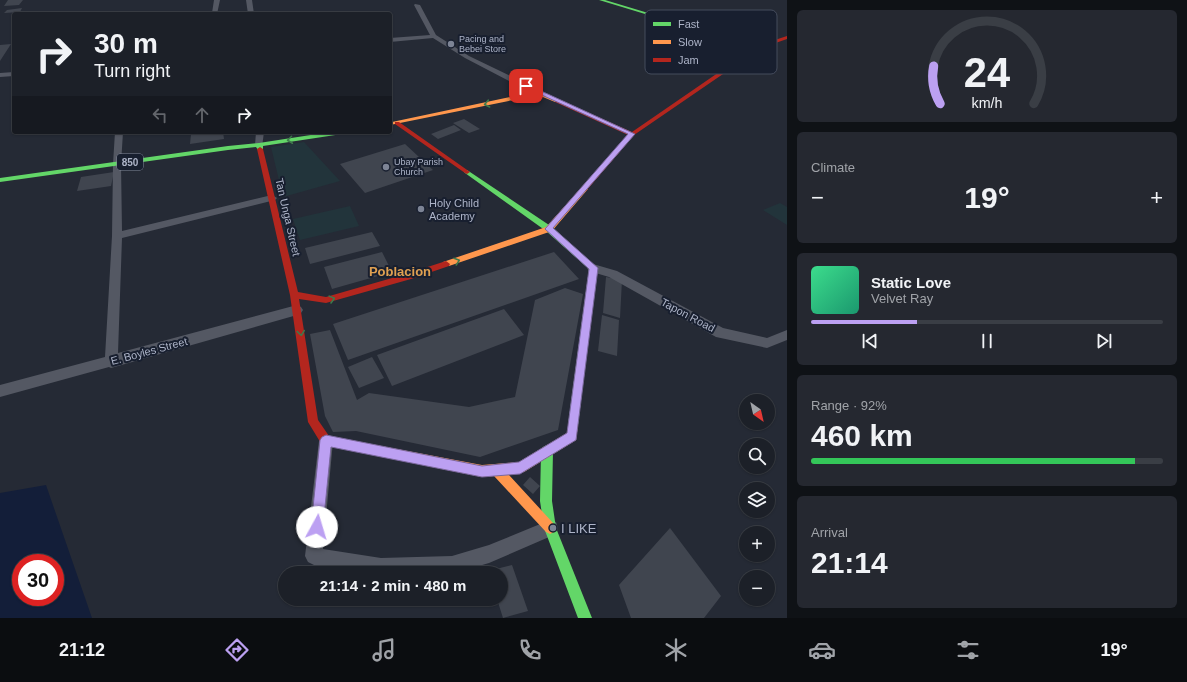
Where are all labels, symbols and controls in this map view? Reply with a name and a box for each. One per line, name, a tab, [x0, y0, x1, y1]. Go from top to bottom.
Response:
legend	[645, 10, 777, 74]
text: Fast	[678, 18, 699, 30]
icon: right	[28, 28, 80, 80]
text: 30 m	[94, 28, 158, 59]
place label: Pacing and Bebei Store	[459, 34, 506, 54]
text: Slow	[678, 36, 702, 48]
marker: Pacing and Bebei Store	[446, 39, 456, 49]
text: 24	[964, 49, 1010, 96]
text: Jam	[678, 54, 699, 66]
text: Turn right	[94, 61, 170, 81]
pin	[509, 69, 543, 103]
icon: arrive	[515, 75, 537, 97]
text: km/h	[972, 94, 1003, 110]
one-way arrow	[484, 99, 490, 107]
icon: left	[149, 104, 171, 126]
icon: ahead	[191, 104, 213, 126]
icon: right	[233, 104, 255, 126]
one-way arrow	[287, 135, 293, 144]
road number: 850	[117, 154, 143, 170]
place label: Ubay Parish Church	[394, 157, 443, 177]
text: Climate	[811, 160, 855, 175]
marker: Ubay Parish Church	[381, 162, 391, 172]
street label: Tan Unga Street	[273, 177, 303, 257]
text: 19°	[964, 181, 1010, 214]
text: −	[811, 185, 824, 210]
text: +	[1150, 185, 1163, 210]
place label: Holy Child Academy	[429, 197, 479, 222]
marker: Holy Child Academy	[416, 204, 426, 214]
one-way arrow	[453, 257, 460, 265]
district label: Poblacion	[369, 264, 431, 279]
text: Static Love	[871, 274, 951, 291]
text: Velvet Ray	[871, 291, 933, 306]
one-way arrow	[329, 295, 336, 303]
street label: Tapon Road	[659, 296, 717, 334]
one-way arrow	[296, 330, 305, 336]
icon: previous	[859, 330, 881, 352]
icon: pause	[976, 330, 998, 352]
icon: next	[1093, 330, 1115, 352]
street label: E. Boyles Street	[109, 335, 189, 367]
north arrow	[739, 394, 775, 430]
map controls	[739, 394, 775, 606]
text: Range · 92%	[811, 398, 887, 413]
text: 460 km	[811, 419, 913, 452]
button: search	[739, 438, 775, 474]
button: layers	[739, 482, 775, 518]
position arrow	[296, 506, 338, 548]
place label: I LIKE	[561, 521, 597, 536]
marker: I LIKE	[548, 523, 558, 533]
text: Arrival	[811, 525, 848, 540]
button: +	[739, 526, 775, 562]
text: 21:14	[811, 546, 888, 579]
speed limit sign: 30	[12, 554, 64, 606]
button: −	[739, 570, 775, 606]
text: 21:14 · 2 min · 480 m	[320, 577, 466, 594]
icon: directions	[223, 636, 251, 664]
icon: music	[370, 636, 398, 664]
icon: phone	[516, 636, 544, 664]
icon: climate	[662, 636, 690, 664]
icon: car	[808, 636, 836, 664]
icon: filters	[954, 636, 982, 664]
text: 21:12	[59, 640, 105, 660]
text: 19°	[1101, 640, 1128, 660]

